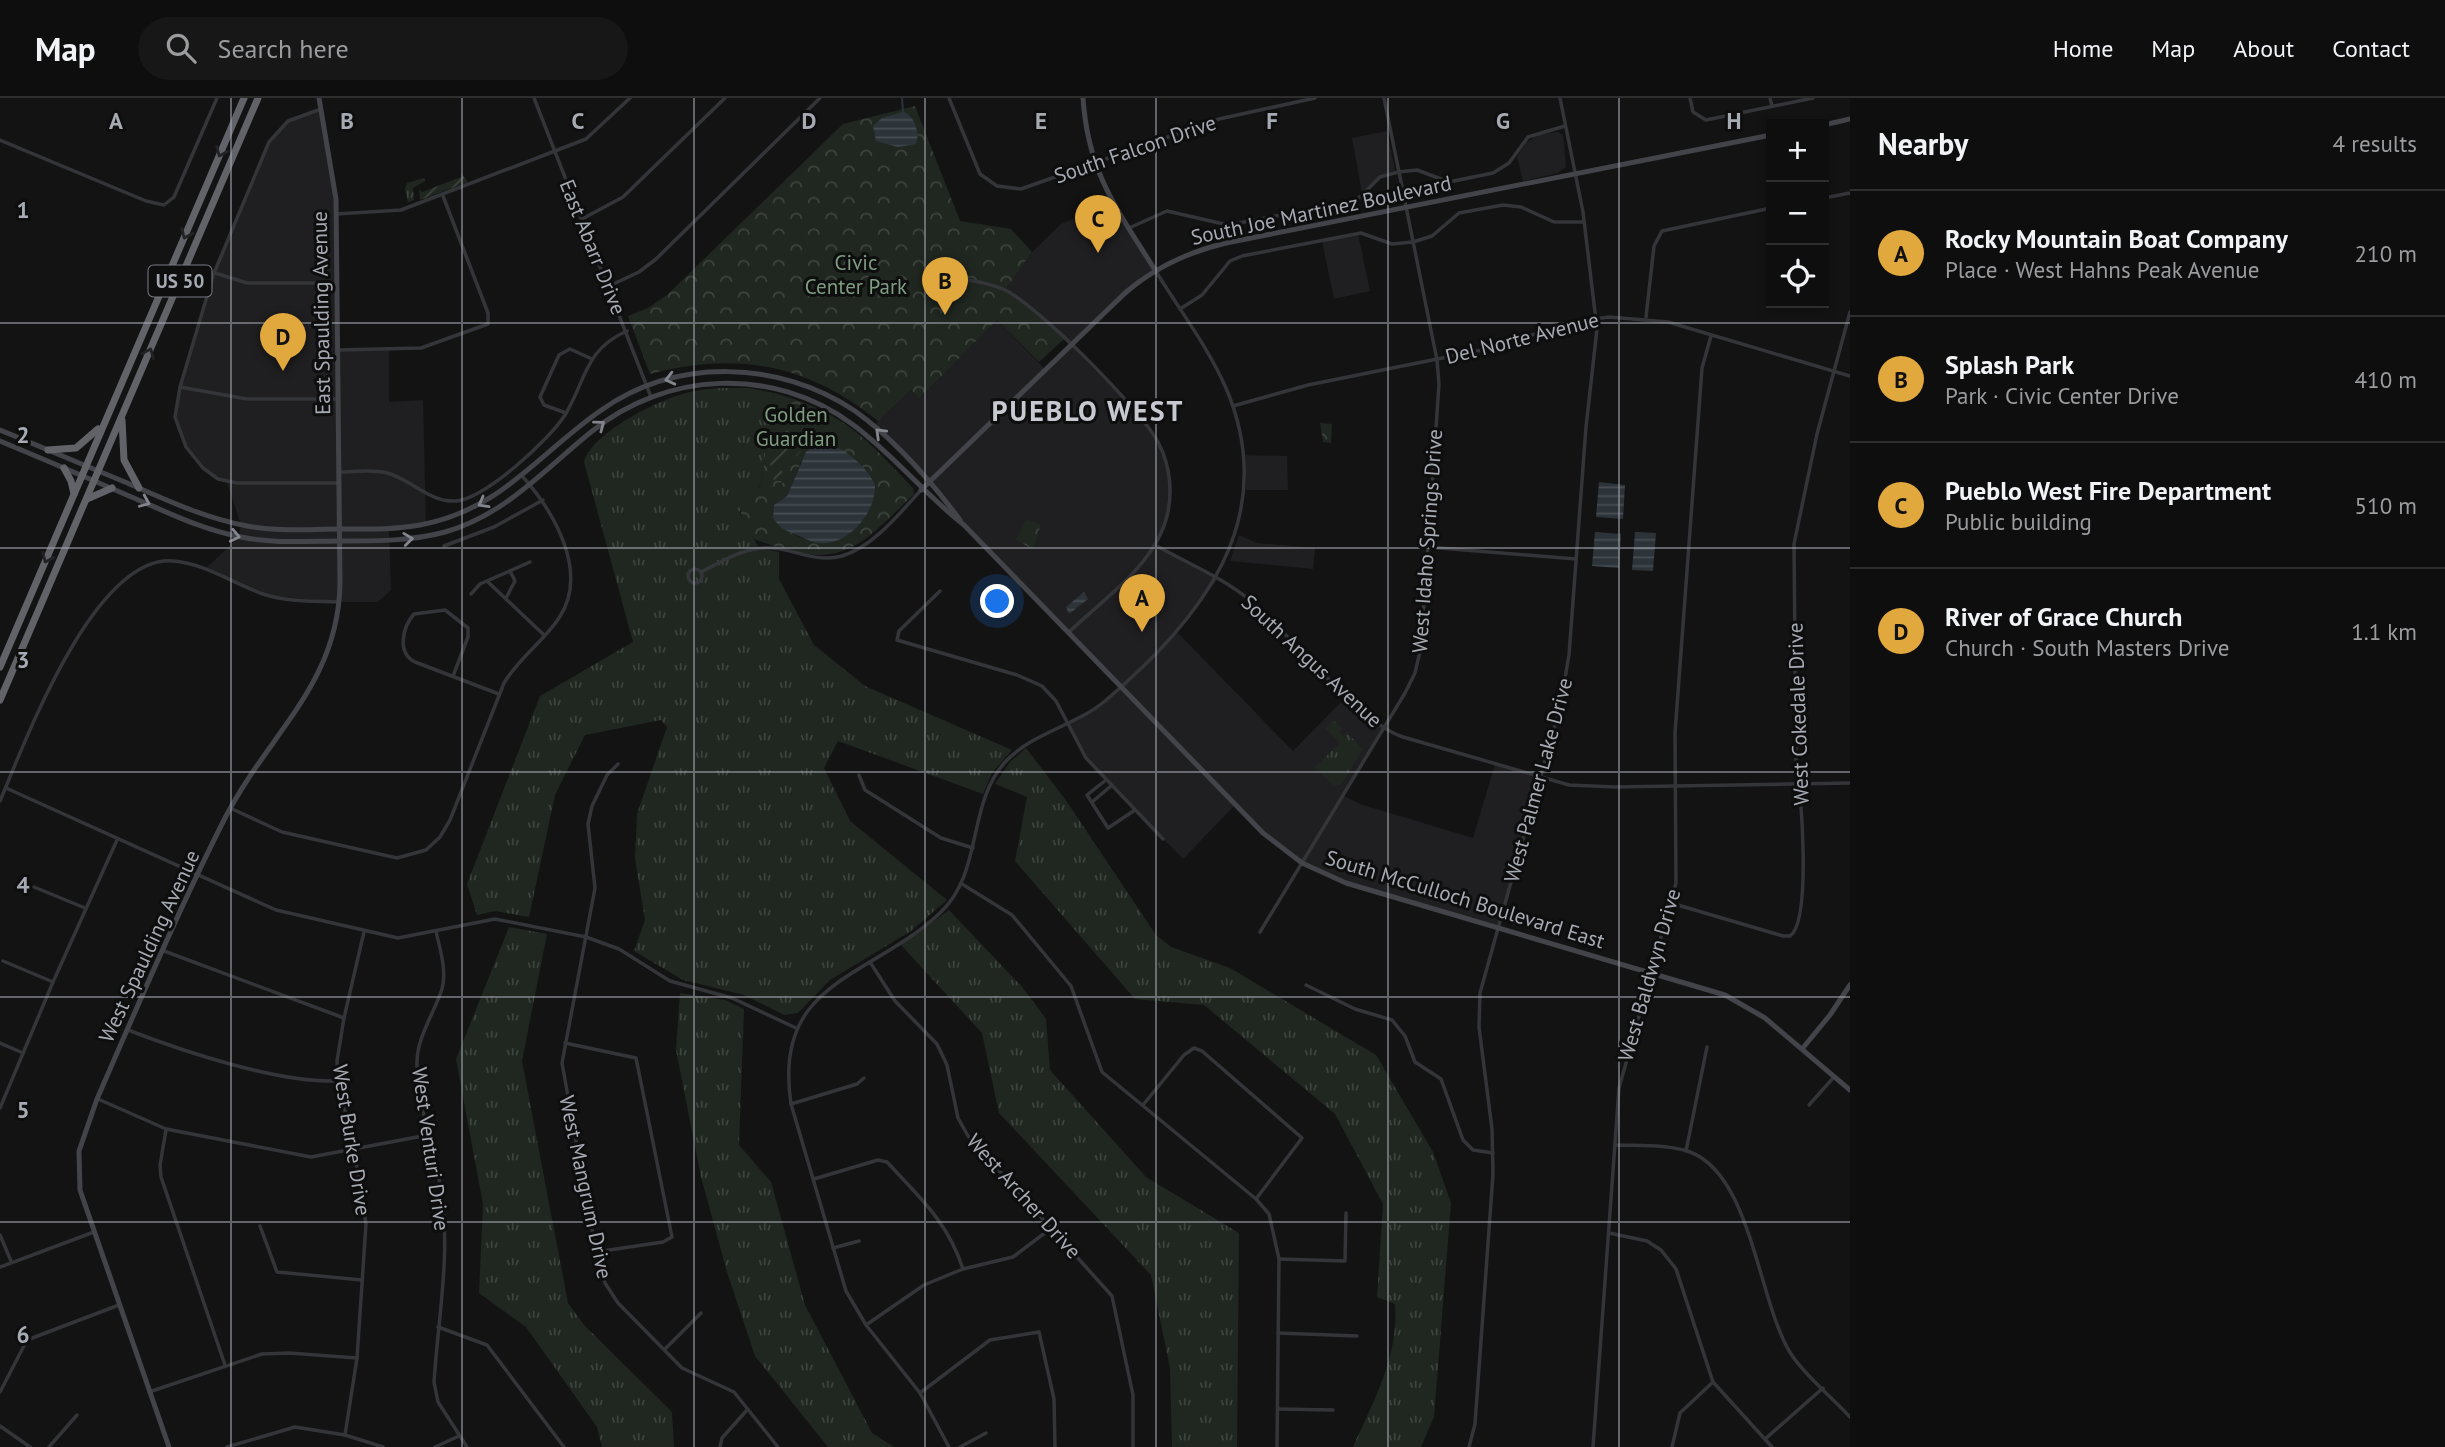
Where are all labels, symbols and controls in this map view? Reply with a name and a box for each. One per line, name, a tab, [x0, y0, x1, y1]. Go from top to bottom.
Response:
search box	[138, 17, 628, 80]
text: Map	[35, 27, 96, 70]
icon: search	[162, 29, 200, 67]
text: Search here	[218, 32, 349, 65]
text: Home	[2053, 33, 2113, 64]
text: Map	[2151, 33, 2195, 64]
text: About	[2233, 33, 2294, 64]
text: Contact	[2332, 33, 2410, 64]
text: A	[109, 106, 123, 135]
text: B	[340, 106, 354, 135]
text: C	[572, 106, 585, 135]
text: D	[802, 106, 816, 135]
text: E	[1035, 106, 1047, 135]
text: F	[1266, 106, 1278, 135]
text: G	[1496, 106, 1510, 135]
text: H	[1727, 106, 1741, 135]
street label: South Falcon Drive	[1050, 109, 1220, 189]
map controls	[1766, 119, 1829, 308]
button: +	[1766, 119, 1829, 182]
text: Nearby	[1878, 124, 1968, 163]
text: 4 results	[2333, 129, 2417, 158]
one-way arrow	[215, 144, 229, 157]
street label: South Joe Martinez Boulevard	[1188, 169, 1454, 251]
street label: East Abarr Drive	[554, 175, 632, 319]
button: −	[1766, 182, 1829, 245]
text: 1	[16, 195, 30, 224]
pin: C	[1075, 195, 1121, 253]
street label: East Spaulding Avenue	[306, 211, 336, 415]
text: Rocky Mountain Boat Company	[1945, 222, 2288, 255]
one-way arrow	[180, 227, 194, 239]
text: A	[1894, 239, 1908, 268]
text: 210 m	[2355, 239, 2417, 268]
button: locate	[1766, 245, 1829, 308]
park label: Civic Center Park	[805, 249, 907, 300]
text: Place · West Hahns Peak Avenue	[1945, 255, 2259, 284]
pin: B	[922, 257, 968, 315]
road number: US 50	[148, 266, 212, 296]
street label: Del Norte Avenue	[1442, 306, 1602, 370]
pin: D	[260, 313, 306, 371]
one-way arrow	[141, 347, 155, 360]
text: Splash Park	[1945, 348, 2074, 381]
text: B	[1894, 365, 1908, 394]
text: 410 m	[2355, 365, 2417, 394]
one-way arrow	[664, 371, 676, 385]
text: Park · Civic Center Drive	[1945, 381, 2179, 410]
district label: PUEBLO WEST	[992, 392, 1184, 429]
park label: Golden Guardian	[756, 401, 836, 452]
text: 2	[16, 420, 30, 449]
one-way arrow	[592, 421, 605, 434]
street label: West Idaho Springs Drive	[1406, 428, 1448, 654]
one-way arrow	[876, 429, 889, 442]
text: Pueblo West Fire Department	[1945, 474, 2271, 507]
text: C	[1895, 491, 1907, 520]
text: 510 m	[2355, 491, 2417, 520]
one-way arrow	[138, 494, 150, 508]
one-way arrow	[477, 495, 490, 509]
text: Public building	[1945, 507, 2092, 536]
one-way arrow	[229, 527, 241, 542]
one-way arrow	[402, 531, 414, 546]
one-way arrow	[41, 550, 55, 563]
pin: A	[1119, 574, 1165, 632]
your location	[980, 584, 1014, 618]
street label: South Angus Avenue	[1236, 589, 1388, 733]
text: River of Grace Church	[1945, 600, 2182, 633]
text: D	[1894, 617, 1908, 646]
text: 1.1 km	[2351, 617, 2417, 646]
street label: West Cokedale Drive	[1781, 622, 1815, 806]
text: Church · South Masters Drive	[1945, 633, 2229, 662]
text: 3	[16, 645, 30, 674]
street label: West Palmer Lake Drive	[1498, 675, 1578, 885]
street label: South McCulloch Boulevard East	[1322, 844, 1608, 954]
street label: West Spaulding Avenue	[93, 845, 205, 1047]
text: 4	[16, 870, 30, 899]
street label: West Baldwyn Drive	[1611, 886, 1687, 1064]
street label: West Burke Drive	[327, 1063, 377, 1217]
street label: West Venturi Drive	[406, 1065, 456, 1233]
street label: West Mangrum Drive	[553, 1093, 619, 1281]
text: 5	[16, 1095, 30, 1124]
street label: West Archer Drive	[961, 1128, 1087, 1264]
text: 6	[16, 1320, 30, 1349]

